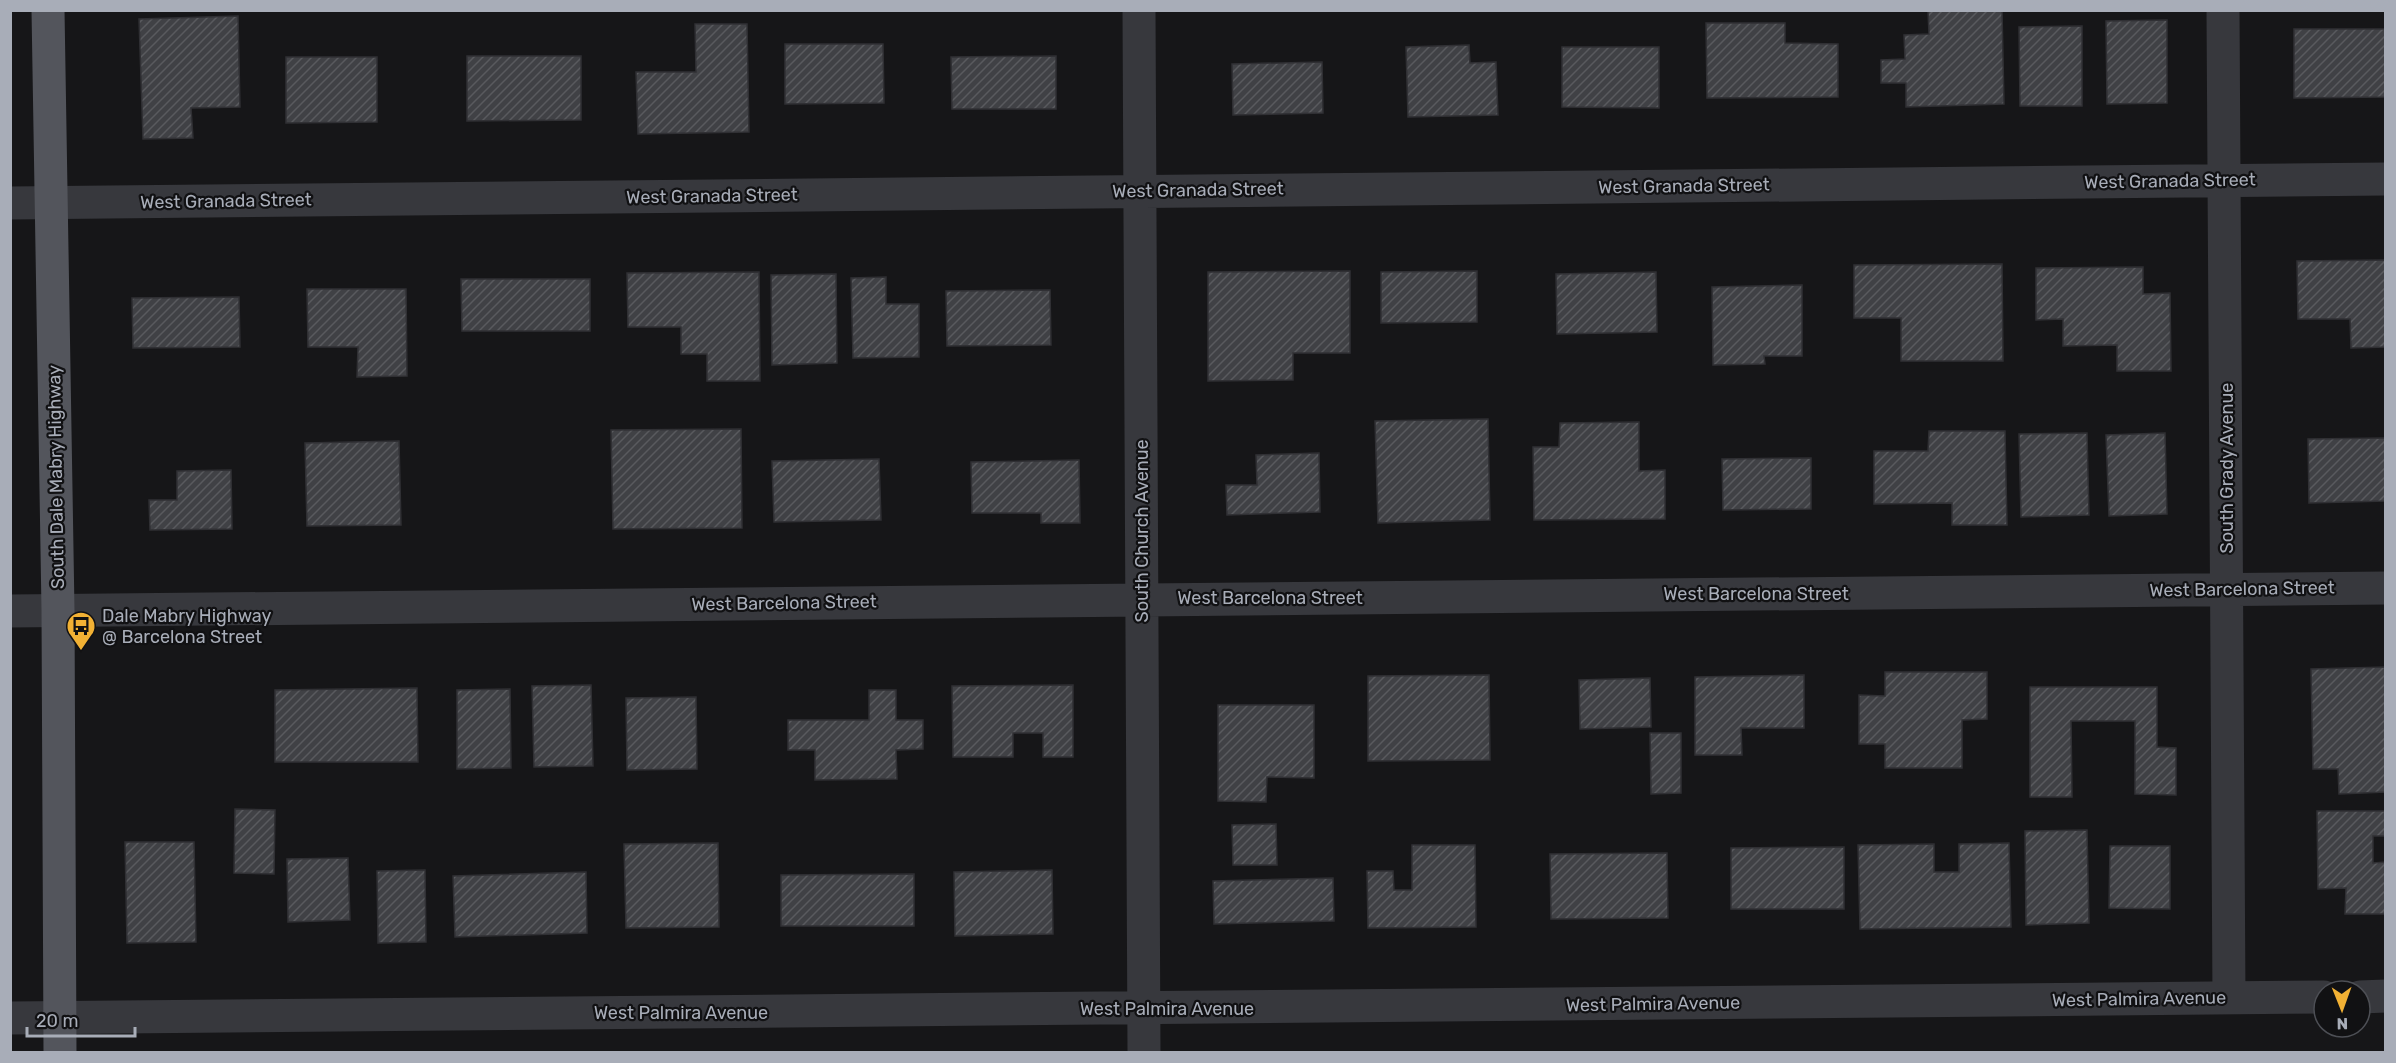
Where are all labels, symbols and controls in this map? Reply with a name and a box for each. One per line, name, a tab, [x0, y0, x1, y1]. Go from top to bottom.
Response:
street label: West Granada Street	[2084, 169, 2256, 193]
street label: West Granada Street	[1598, 174, 1770, 198]
street label: West Granada Street	[1112, 178, 1284, 202]
street label: West Granada Street	[626, 184, 798, 208]
street label: West Granada Street	[140, 189, 312, 213]
street label: South Dale Mabry Highway	[43, 365, 69, 589]
street label: South Grady Avenue	[2216, 383, 2238, 553]
street label: South Church Avenue	[1131, 439, 1153, 623]
street label: West Barcelona Street	[2149, 576, 2335, 602]
street label: West Barcelona Street	[1663, 583, 1849, 605]
street label: West Barcelona Street	[1177, 587, 1363, 609]
street label: West Barcelona Street	[691, 590, 877, 616]
place label: Dale Mabry Highway @ Barcelona Street	[102, 605, 272, 648]
bus stop icon: Dale Mabry Highway @ Barcelona Street	[65, 610, 97, 652]
north arrow	[2312, 979, 2372, 1039]
street label: West Palmira Avenue	[2052, 986, 2226, 1012]
street label: West Palmira Avenue	[1566, 991, 1740, 1017]
street label: West Palmira Avenue	[1080, 998, 1254, 1020]
scale bar	[27, 1000, 135, 1038]
street label: West Palmira Avenue	[594, 1002, 768, 1024]
text: 20 m	[36, 1010, 78, 1032]
text: N	[2336, 1014, 2348, 1033]

